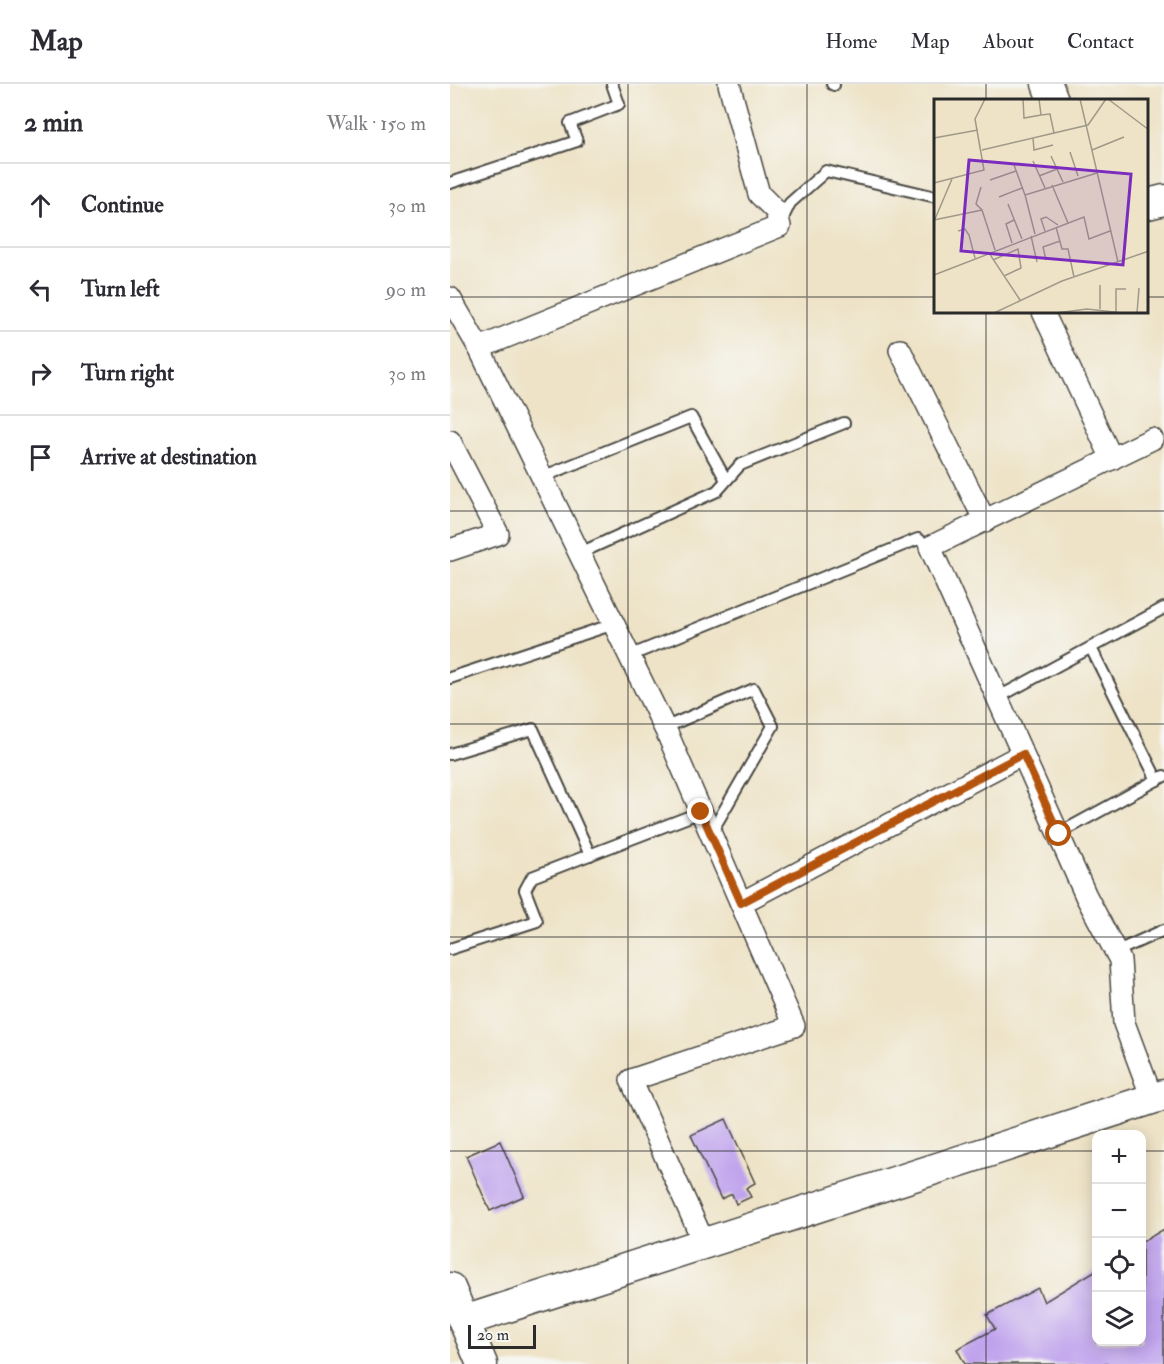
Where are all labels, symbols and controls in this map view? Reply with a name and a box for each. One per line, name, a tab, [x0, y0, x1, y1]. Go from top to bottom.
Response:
text: Map	[30, 24, 83, 59]
text: Home	[825, 28, 877, 55]
text: Map	[910, 28, 950, 55]
text: About	[983, 28, 1034, 55]
text: Contact	[1067, 28, 1134, 55]
inset map	[934, 99, 1149, 314]
text: 2 min	[24, 107, 83, 139]
text: Walk · 150 m	[326, 111, 426, 136]
icon: ahead	[24, 189, 57, 222]
text: Continue	[81, 191, 164, 219]
text: 30 m	[388, 193, 426, 218]
icon: left	[24, 273, 57, 306]
text: Turn left	[81, 275, 160, 303]
text: 90 m	[386, 277, 426, 302]
icon: right	[24, 357, 57, 390]
text: Turn right	[81, 359, 174, 387]
text: 30 m	[388, 361, 426, 386]
icon: arrive	[24, 441, 57, 474]
text: Arrive at destination	[81, 443, 257, 471]
route end	[687, 798, 713, 824]
route start	[1045, 820, 1071, 846]
map controls	[1092, 1130, 1146, 1346]
button: +	[1092, 1130, 1146, 1184]
button: −	[1092, 1184, 1146, 1238]
button: locate	[1092, 1238, 1146, 1292]
button: layers	[1092, 1292, 1146, 1346]
scale bar	[468, 1322, 536, 1350]
text: 20 m	[477, 1325, 509, 1345]

